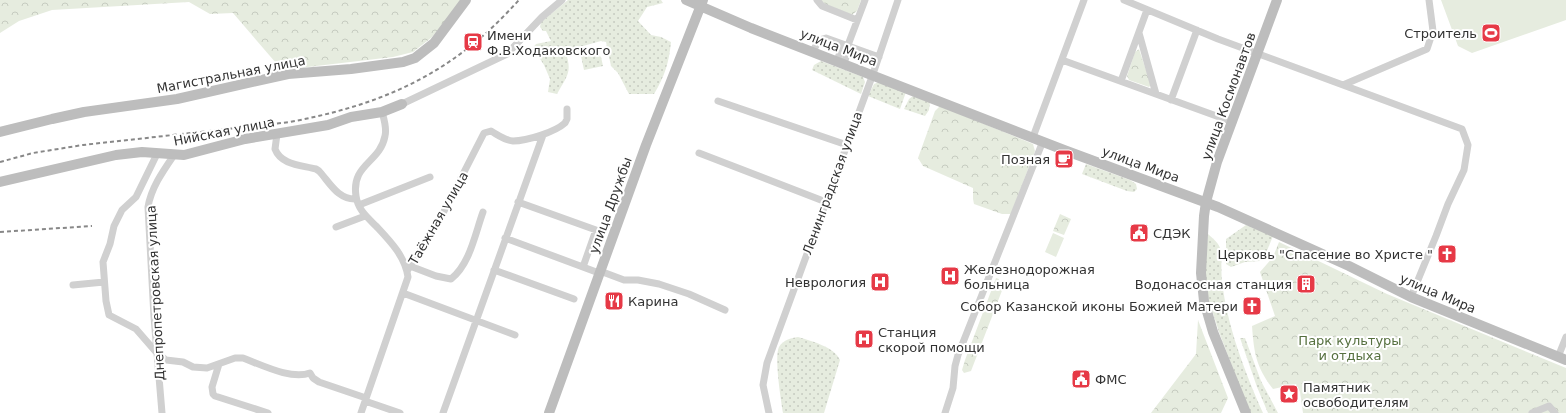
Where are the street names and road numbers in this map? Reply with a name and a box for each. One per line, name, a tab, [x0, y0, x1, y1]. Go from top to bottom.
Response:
street label: улица Мира	[798, 26, 879, 69]
street label: улица Космонавтов	[1198, 30, 1259, 162]
street label: Магистральная улица	[156, 53, 307, 96]
street label: Ленинградская улица	[800, 109, 865, 257]
street label: Нийская улица	[172, 114, 276, 149]
street label: улица Мира	[1100, 144, 1182, 185]
street label: улица Дружбы	[586, 155, 635, 255]
street label: Таёжная улица	[405, 169, 471, 268]
street label: Днепропетровская улица	[143, 205, 168, 381]
street label: улица Мира	[1397, 271, 1478, 316]

